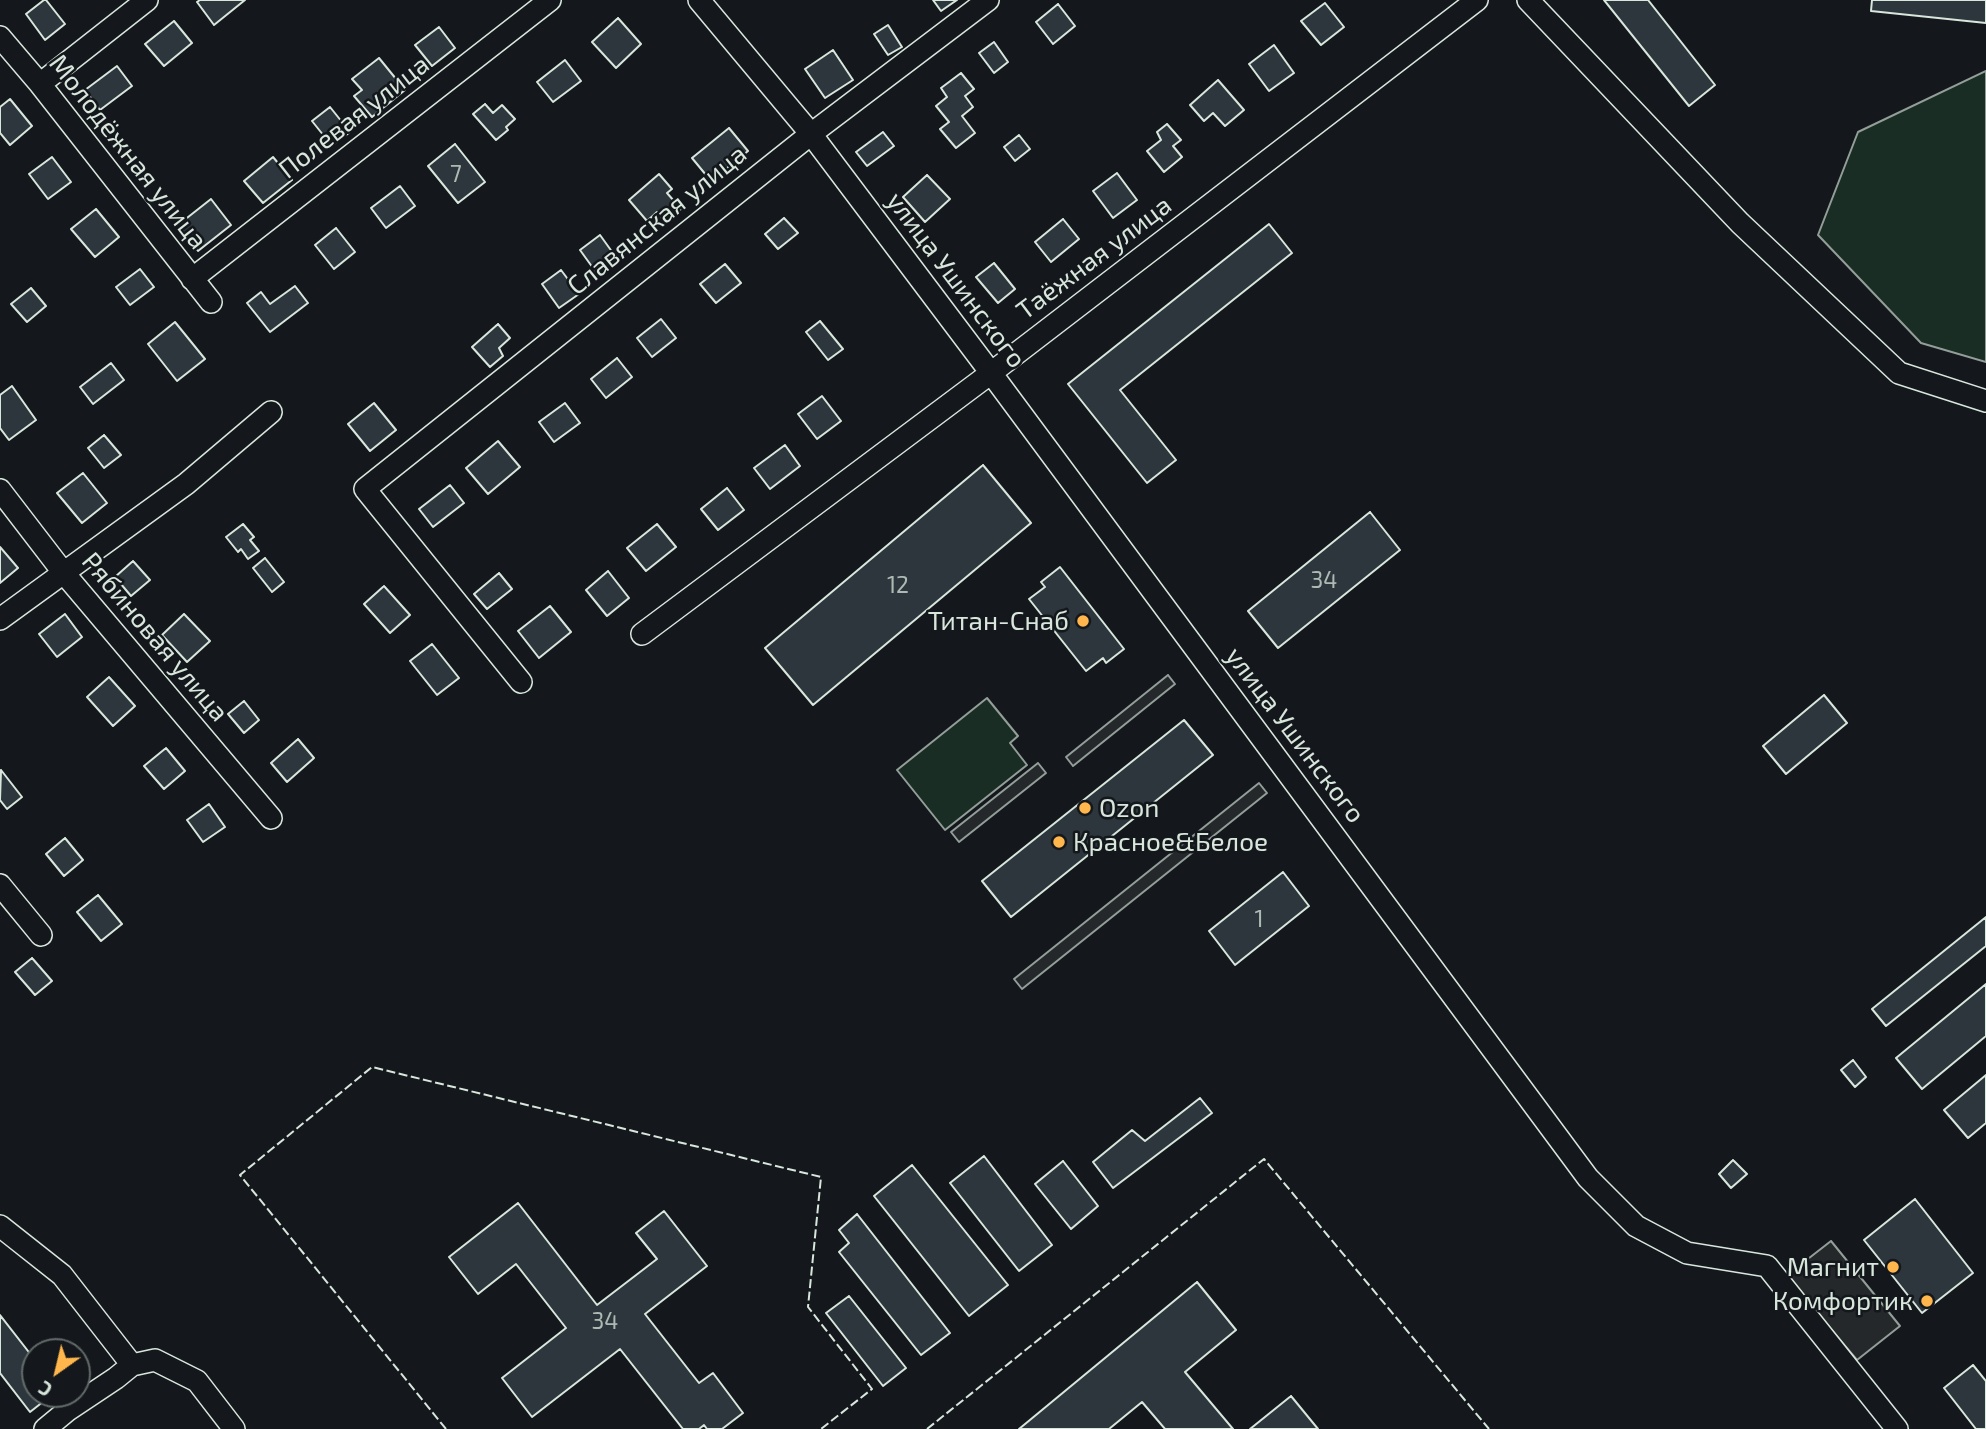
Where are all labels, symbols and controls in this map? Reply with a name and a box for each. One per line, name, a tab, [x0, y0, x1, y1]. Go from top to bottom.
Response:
street label: Молодёжная улица	[42, 49, 214, 255]
street label: Полевая улица	[273, 49, 435, 185]
street label: Славянская улица	[561, 138, 753, 302]
house number: 7	[450, 160, 462, 188]
street label: улица Ушинского	[880, 186, 1032, 374]
street label: Таёжная улица	[1010, 190, 1178, 326]
street label: Рябиновая улица	[75, 546, 235, 728]
house number: 34	[1311, 566, 1337, 594]
house number: 12	[887, 571, 909, 599]
place label: Титан-Снаб	[928, 605, 1069, 637]
marker: Титан-Снаб	[1075, 613, 1091, 629]
street label: улица Ушинского	[1219, 641, 1371, 829]
place label: Ozon	[1099, 792, 1159, 824]
marker: Ozon	[1077, 800, 1093, 816]
place label: Красное&Белое	[1073, 826, 1268, 858]
marker: Красное&Белое	[1051, 834, 1067, 850]
house number: 1	[1254, 905, 1264, 933]
place label: Магнит	[1787, 1251, 1879, 1283]
marker: Магнит	[1885, 1259, 1901, 1275]
place label: Комфортик	[1773, 1285, 1913, 1317]
marker: Комфортик	[1919, 1293, 1935, 1309]
house number: 34	[592, 1307, 618, 1335]
north arrow	[21, 1338, 91, 1408]
text: С	[34, 1377, 56, 1402]

